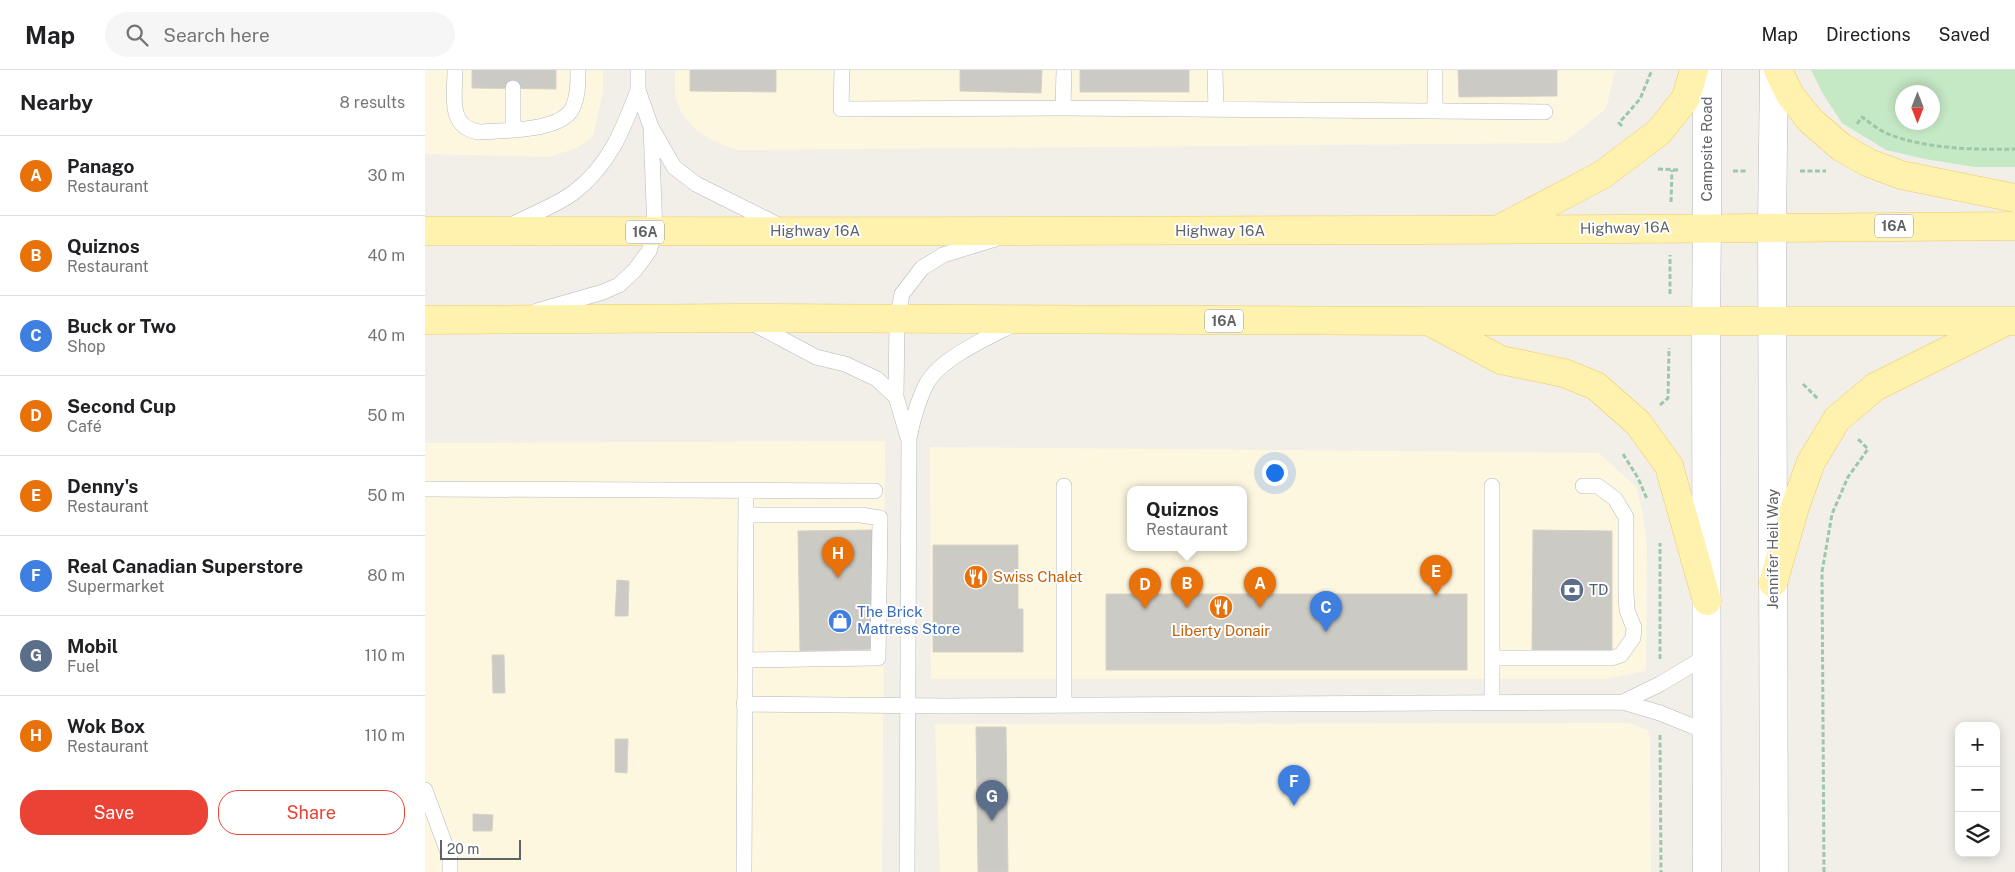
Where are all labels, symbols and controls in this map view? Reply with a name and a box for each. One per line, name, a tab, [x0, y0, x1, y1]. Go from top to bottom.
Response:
search box	[105, 12, 455, 57]
text: Map	[25, 21, 75, 49]
icon: search	[123, 21, 151, 49]
text: Search here	[163, 24, 270, 46]
text: Map	[1761, 24, 1798, 45]
text: Directions	[1826, 24, 1911, 45]
text: Saved	[1939, 24, 1990, 45]
north arrow	[1895, 85, 1940, 130]
text: Nearby	[20, 90, 93, 115]
text: 8 results	[340, 93, 405, 112]
street label: Campsite Road	[1698, 97, 1715, 201]
text: Panago	[67, 155, 135, 177]
text: A	[30, 166, 42, 185]
text: 30 m	[368, 166, 405, 185]
text: Restaurant	[67, 177, 149, 196]
road number: 16A	[1875, 214, 1913, 238]
street label: Highway 16A	[1580, 218, 1671, 237]
road number: 16A	[626, 220, 664, 243]
street label: Highway 16A	[770, 222, 860, 239]
street label: Highway 16A	[1175, 222, 1265, 239]
text: Quiznos	[67, 235, 140, 257]
text: B	[31, 246, 41, 265]
text: 40 m	[367, 246, 405, 265]
text: Restaurant	[67, 257, 149, 276]
road number: 16A	[1205, 310, 1243, 332]
text: Buck or Two	[67, 315, 176, 337]
text: C	[30, 326, 42, 345]
text: 40 m	[367, 326, 405, 345]
text: Shop	[67, 337, 106, 356]
text: Second Cup	[67, 395, 176, 417]
text: D	[30, 406, 42, 425]
text: 50 m	[367, 406, 405, 425]
text: Café	[67, 417, 102, 436]
your location	[1262, 460, 1288, 486]
text: Denny's	[67, 475, 138, 497]
text: E	[31, 486, 41, 505]
text: 50 m	[367, 486, 405, 505]
popup	[1127, 486, 1247, 551]
street label: Jennifer Heil Way	[1764, 489, 1781, 609]
text: Restaurant	[67, 497, 149, 516]
text: Quiznos	[1146, 498, 1219, 520]
text: Restaurant	[1146, 520, 1228, 539]
pin: H	[822, 537, 854, 578]
text: Real Canadian Superstore	[67, 555, 303, 577]
pin: E	[1420, 555, 1452, 596]
restaurant icon: Swiss Chalet	[963, 564, 989, 590]
text: F	[31, 566, 41, 585]
text: 80 m	[367, 566, 405, 585]
pin: B	[1171, 567, 1203, 608]
pin: A	[1244, 567, 1276, 608]
place label: Swiss Chalet	[993, 568, 1083, 585]
pin: D	[1129, 568, 1161, 609]
text: Supermarket	[67, 577, 164, 596]
bank icon: TD	[1559, 577, 1585, 603]
place label: TD	[1589, 581, 1608, 598]
pin: C	[1310, 591, 1342, 632]
restaurant icon: Liberty Donair	[1208, 594, 1234, 620]
place label: The Brick Mattress Store	[857, 603, 960, 637]
shop icon: The Brick Mattress Store	[827, 608, 853, 634]
place label: Liberty Donair	[1172, 622, 1270, 639]
text: Mobil	[67, 635, 118, 657]
text: G	[30, 646, 42, 665]
text: 110 m	[364, 646, 405, 665]
text: Fuel	[67, 657, 100, 676]
text: Wok Box	[67, 715, 145, 737]
map controls	[1955, 722, 2000, 857]
button: +	[1955, 722, 2000, 767]
text: H	[30, 726, 42, 745]
text: 110 m	[364, 726, 405, 745]
text: Restaurant	[67, 737, 149, 756]
pin: F	[1278, 765, 1310, 806]
button: −	[1955, 767, 2000, 812]
pin: G	[976, 780, 1008, 821]
button: Save	[20, 790, 208, 835]
button: Share	[218, 790, 405, 835]
button: layers	[1955, 812, 2000, 857]
scale bar	[440, 837, 521, 860]
text: 20 m	[447, 841, 479, 857]

